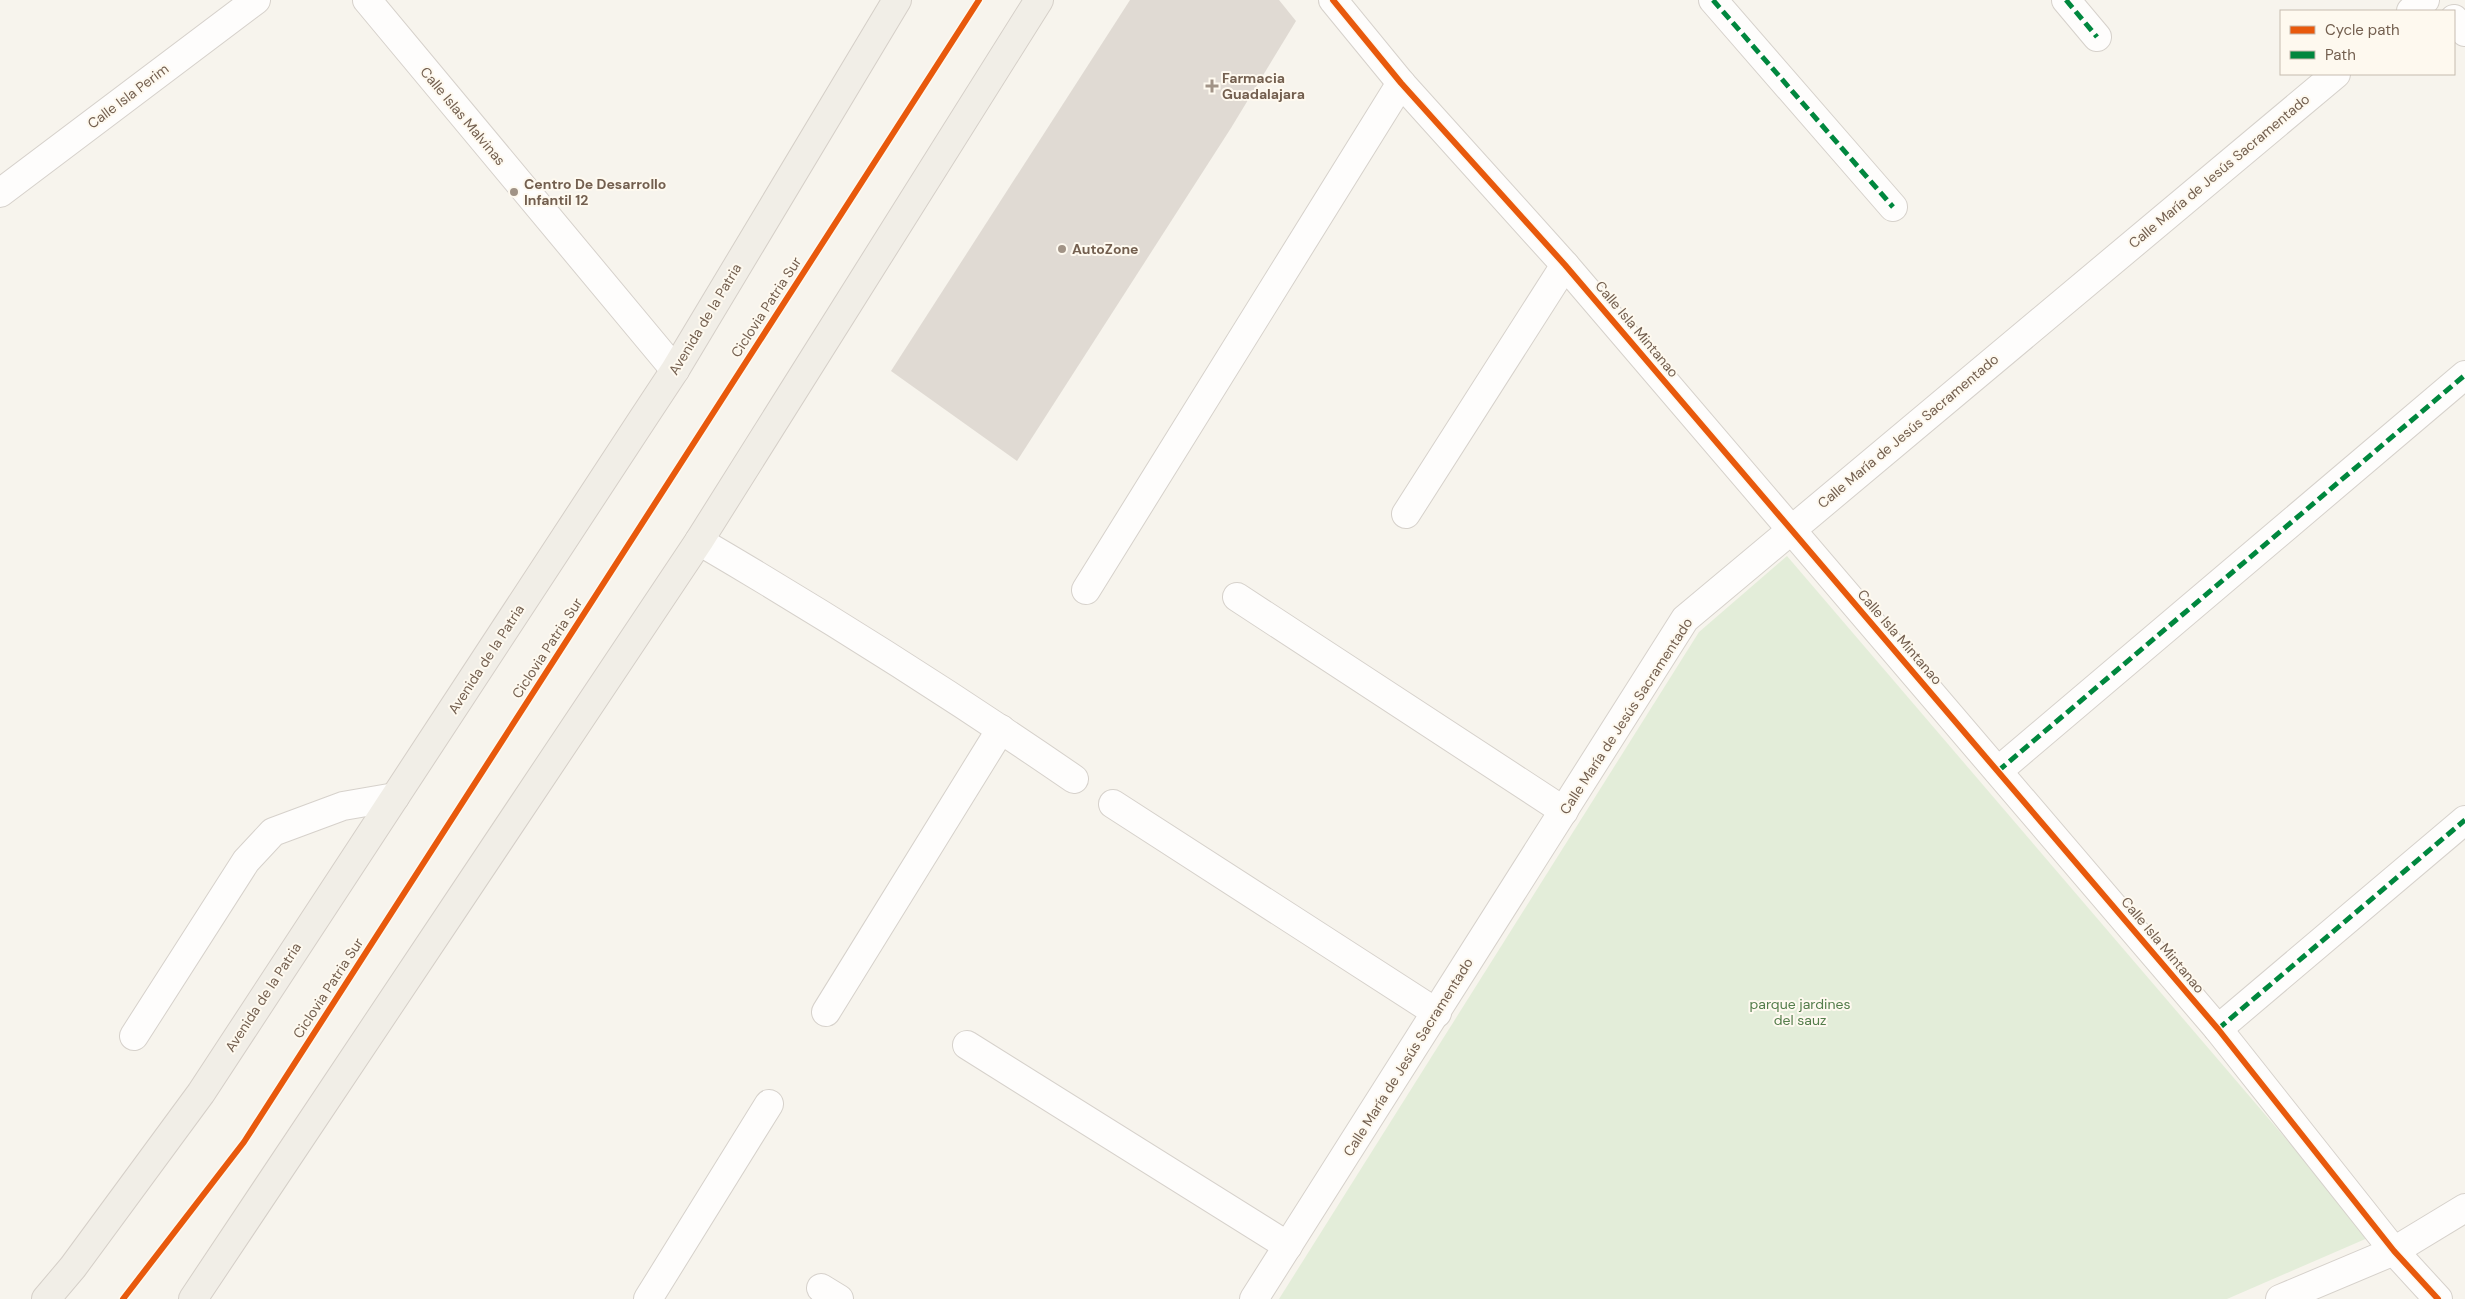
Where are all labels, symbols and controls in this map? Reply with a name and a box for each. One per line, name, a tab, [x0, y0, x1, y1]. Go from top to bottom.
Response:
legend	[2280, 10, 2455, 75]
text: Cycle path	[2325, 20, 2400, 40]
text: Path	[2325, 45, 2356, 65]
street label: Calle Isla Perim	[84, 60, 172, 132]
street label: Calle Islas Malvinas	[416, 63, 510, 169]
place label: Farmacia Guadalajara	[1222, 69, 1305, 103]
marker: Farmacia Guadalajara	[1206, 80, 1218, 92]
street label: Calle María de Jesús Sacramentado	[2125, 90, 2313, 252]
place label: Centro De Desarrollo Infantil 12	[524, 175, 666, 209]
marker: Centro De Desarrollo Infantil 12	[508, 186, 520, 198]
place label: AutoZone	[1072, 240, 1139, 258]
marker: AutoZone	[1056, 243, 1068, 255]
street label: Ciclovia Patria Sur	[727, 253, 805, 361]
street label: Avenida de la Patria	[665, 260, 745, 378]
street label: Calle Isla Mintanao	[1591, 277, 1683, 381]
street label: Calle María de Jesús Sacramentado	[1814, 350, 2002, 512]
street label: Calle Isla Mintanao	[1854, 586, 1946, 688]
street label: Ciclovia Patria Sur	[508, 594, 586, 702]
street label: Avenida de la Patria	[444, 601, 528, 717]
street label: Calle María de Jesús Sacramentado	[1556, 614, 1696, 818]
street label: Calle Isla Mintanao	[2117, 893, 2209, 997]
street label: Ciclovia Patria Sur	[289, 934, 367, 1042]
street label: Avenida de la Patria	[221, 939, 305, 1055]
street label: Calle María de Jesús Sacramentado	[1339, 954, 1477, 1160]
park label: parque jardines del sauz	[1750, 995, 1850, 1029]

